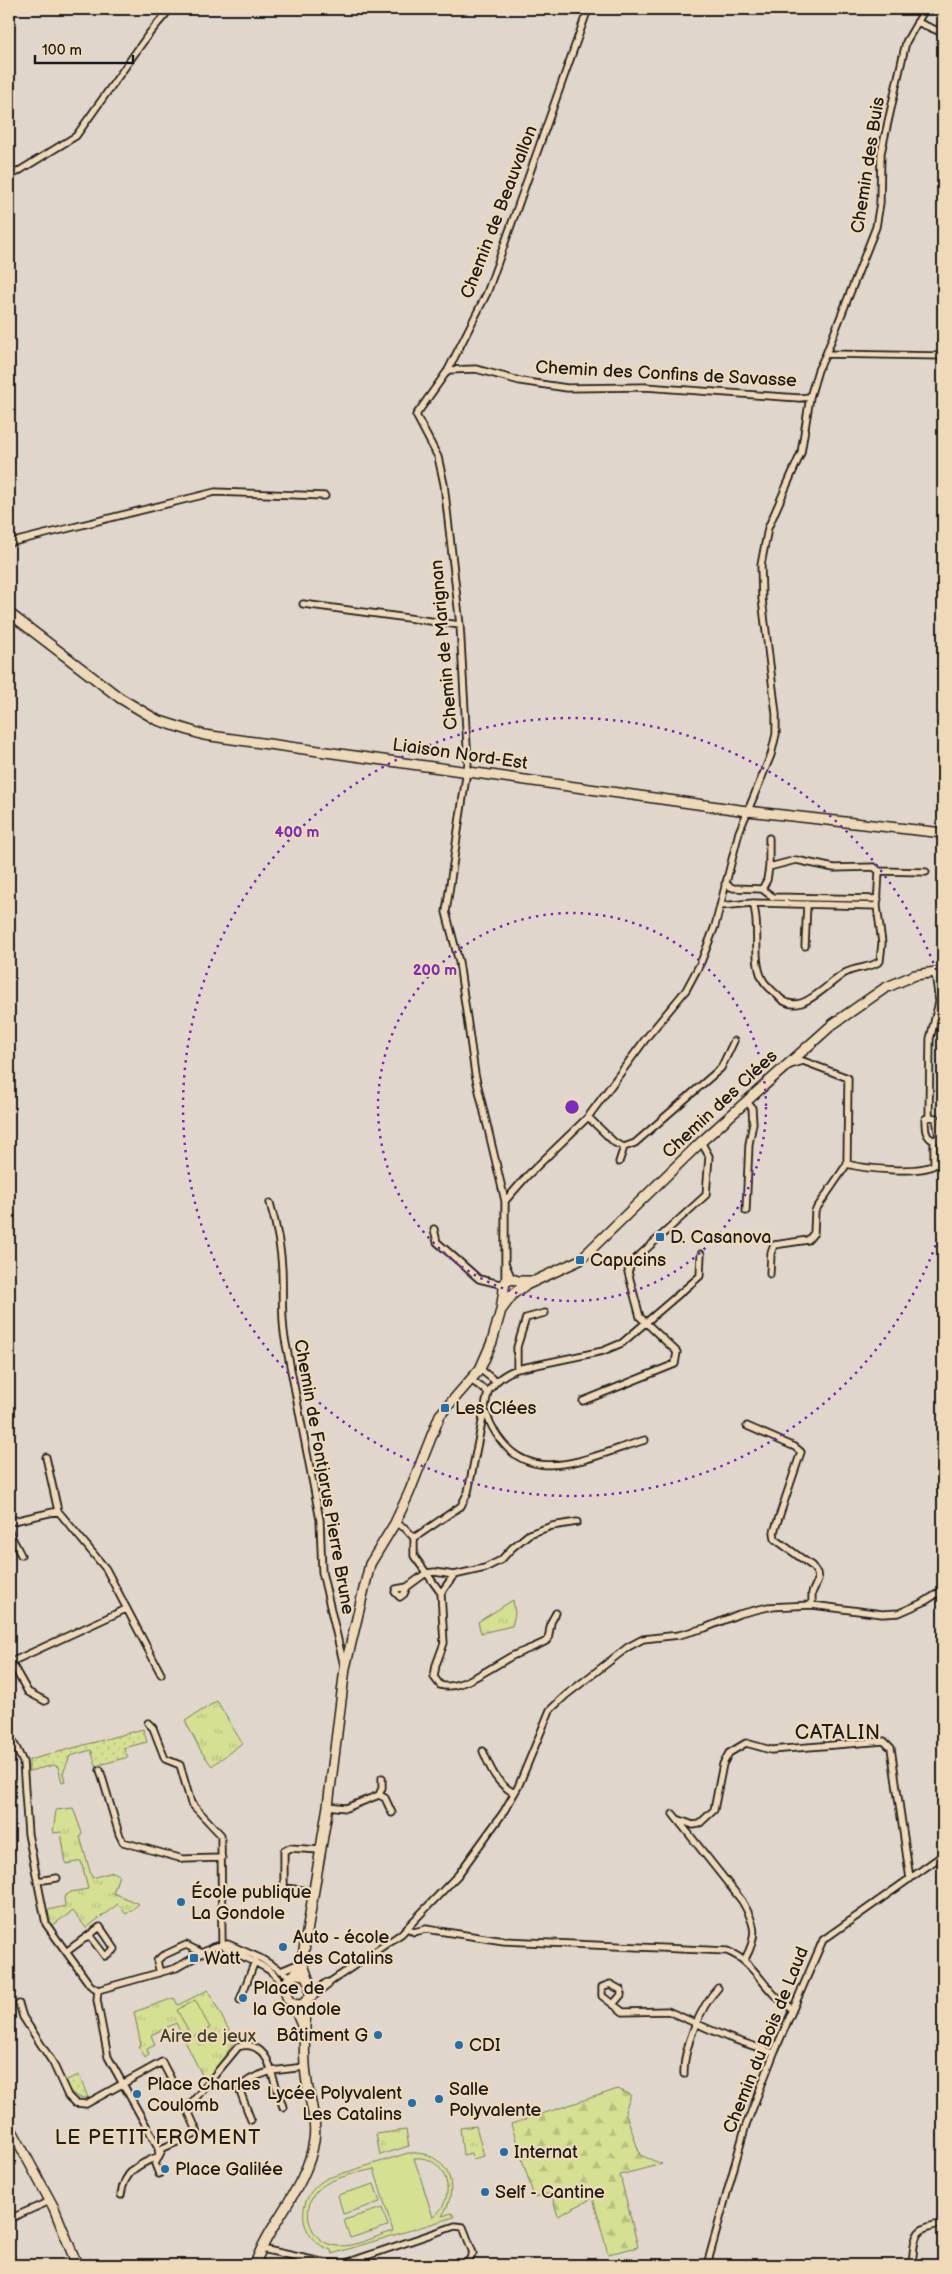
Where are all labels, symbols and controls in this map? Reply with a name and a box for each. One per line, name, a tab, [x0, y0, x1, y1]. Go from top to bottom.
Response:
scale bar	[35, 32, 132, 64]
text: 100 m	[42, 41, 82, 60]
street label: Chemin des Buis	[847, 95, 889, 235]
street label: Chemin de Beauvallon	[456, 123, 542, 301]
street label: Chemin des Confins de Savasse	[535, 357, 798, 391]
street label: Chemin de Marignan	[426, 559, 462, 731]
street label: Liaison Nord-Est	[391, 734, 529, 774]
text: 400 m	[275, 823, 319, 842]
text: 200 m	[413, 961, 457, 980]
street label: Chemin des Clées	[658, 1045, 782, 1163]
centre of rings	[563, 1098, 581, 1116]
place label: D. Casanova	[670, 1227, 771, 1248]
marker: D. Casanova	[654, 1231, 666, 1243]
place label: Capucins	[590, 1250, 666, 1271]
marker: Capucins	[574, 1254, 586, 1266]
street label: Chemin de Fontjarus Pierre Brune	[289, 1338, 359, 1617]
place label: Les Clées	[455, 1398, 536, 1419]
marker: Les Clées	[439, 1402, 451, 1414]
district label: CATALIN	[795, 1721, 881, 1745]
place label: École publique La Gondole	[191, 1880, 312, 1924]
marker: École publique La Gondole	[175, 1896, 187, 1908]
place label: Auto - école des Catalins	[293, 1927, 393, 1969]
marker: Auto - école des Catalins	[277, 1941, 289, 1953]
street label: Chemin du Bois de Laud	[719, 1944, 813, 2136]
place label: Watt	[204, 1948, 241, 1969]
marker: Watt	[188, 1952, 200, 1964]
place label: Place de la Gondole	[253, 1978, 341, 2020]
marker: Place de la Gondole	[237, 1992, 249, 2004]
place label: Bâtiment G	[276, 2025, 368, 2046]
park label: Aire de jeux	[160, 2026, 257, 2047]
marker: Bâtiment G	[372, 2029, 384, 2041]
place label: CDI	[469, 2035, 501, 2056]
marker: CDI	[453, 2039, 465, 2051]
place label: Place Charles Coulomb	[147, 2074, 261, 2116]
place label: Salle Polyvalente	[449, 2079, 541, 2121]
place label: Lycée Polyvalent Les Catalins	[267, 2083, 402, 2125]
marker: Place Charles Coulomb	[131, 2088, 143, 2100]
marker: Salle Polyvalente	[433, 2093, 445, 2105]
marker: Lycée Polyvalent Les Catalins	[406, 2097, 418, 2109]
district label: LE PETIT FROMENT	[55, 2126, 261, 2150]
place label: Internat	[514, 2142, 578, 2163]
marker: Internat	[498, 2146, 510, 2158]
place label: Place Galilée	[175, 2159, 283, 2180]
marker: Place Galilée	[159, 2163, 171, 2175]
place label: Self - Cantine	[495, 2182, 605, 2203]
marker: Self - Cantine	[479, 2186, 491, 2198]

